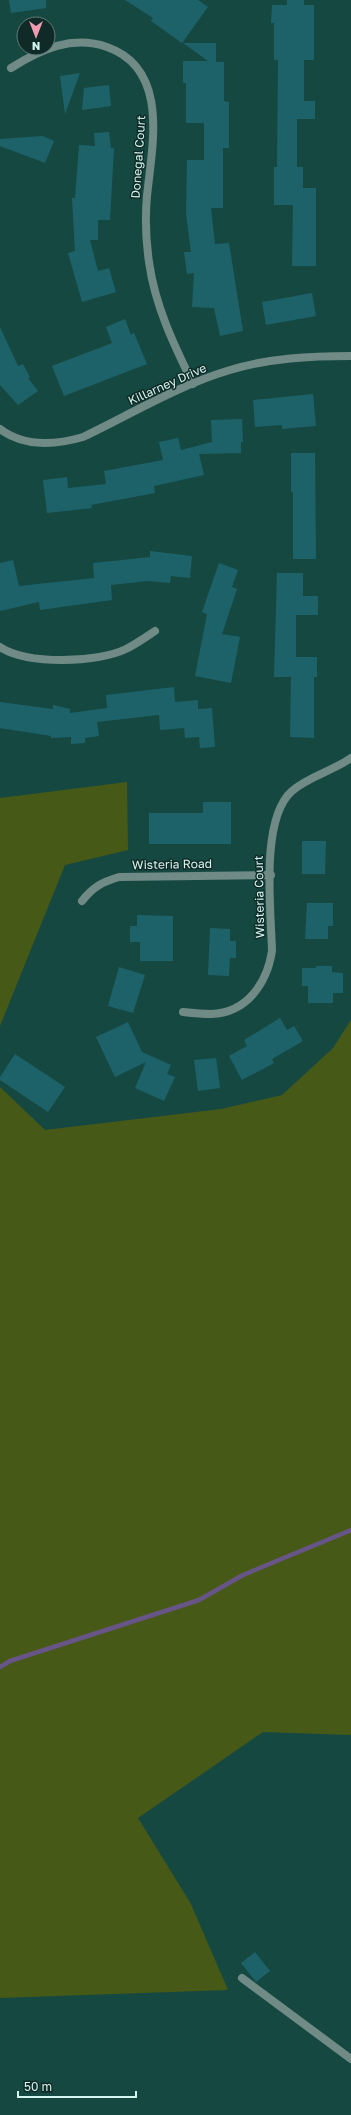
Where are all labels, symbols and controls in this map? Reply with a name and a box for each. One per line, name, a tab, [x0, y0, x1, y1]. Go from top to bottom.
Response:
north arrow	[16, 16, 56, 56]
text: N	[32, 40, 40, 53]
street label: Donegal Court	[128, 115, 148, 199]
street label: Killarney Drive	[125, 360, 209, 408]
street label: Wisteria Court	[251, 855, 267, 939]
street label: Wisteria Road	[132, 856, 212, 872]
scale bar	[18, 2073, 136, 2099]
text: 50 m	[24, 2079, 52, 2094]

